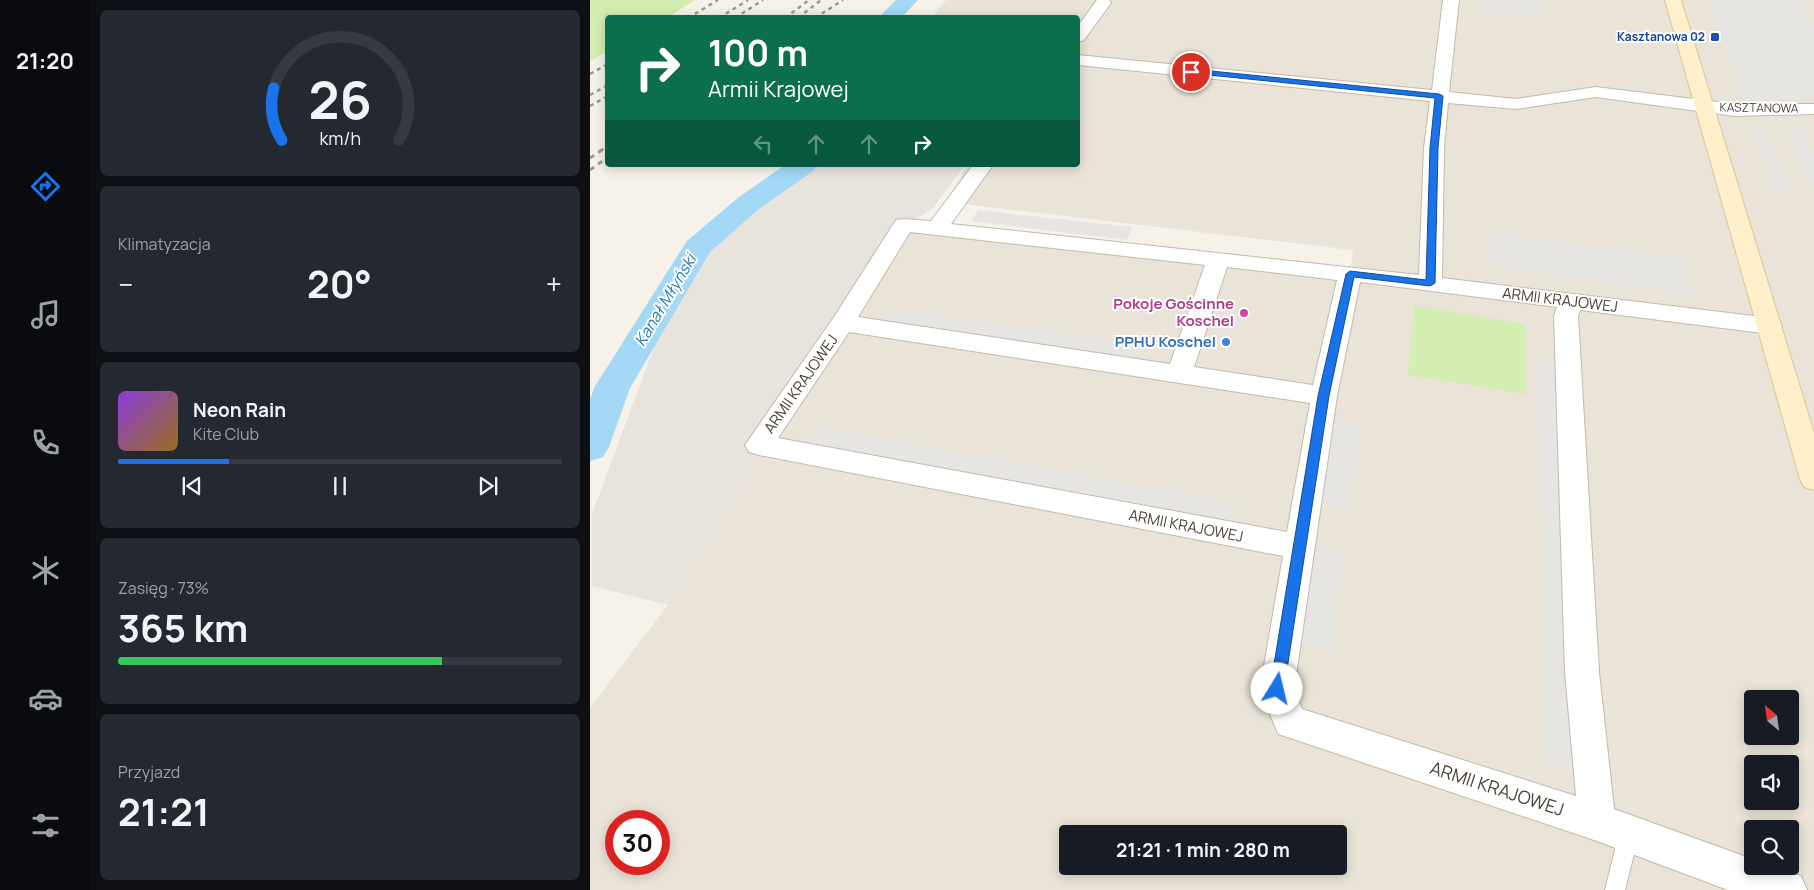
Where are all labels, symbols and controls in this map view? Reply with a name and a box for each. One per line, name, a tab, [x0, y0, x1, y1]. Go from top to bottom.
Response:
place label: Kasztanowa 02	[1617, 28, 1705, 45]
text: 100 m	[708, 29, 808, 77]
marker: Kasztanowa 02	[1709, 31, 1721, 43]
icon: right	[625, 35, 690, 100]
text: 21:20	[16, 46, 74, 76]
pin	[1170, 51, 1212, 93]
icon: arrive	[1177, 58, 1205, 86]
text: 26	[308, 64, 372, 135]
text: Armii Krajowej	[708, 74, 849, 104]
street label: KASZTANOWA	[1719, 98, 1799, 117]
text: km/h	[319, 126, 361, 150]
icon: left	[749, 130, 777, 158]
icon: ahead	[802, 130, 830, 158]
icon: ahead	[855, 130, 883, 158]
icon: right	[908, 130, 936, 158]
icon: directions	[28, 169, 63, 204]
text: Klimatyzacja	[118, 233, 211, 255]
water label: Kanał Młyński	[629, 248, 702, 350]
text: 20°	[307, 257, 372, 309]
text: −	[118, 265, 133, 303]
text: +	[546, 265, 562, 303]
street label: ARMII KRAJOWEJ	[1501, 282, 1619, 317]
place label: Pokoje Gościnne Koschel	[1113, 293, 1234, 331]
icon: music	[28, 297, 63, 332]
marker: Pokoje Gościnne Koschel	[1238, 307, 1250, 319]
street label: ARMII KRAJOWEJ	[759, 330, 843, 437]
place label: PPHU Koschel	[1115, 331, 1216, 352]
marker: PPHU Koschel	[1220, 336, 1232, 348]
text: Neon Rain	[193, 397, 286, 423]
text: Kite Club	[193, 423, 259, 445]
icon: phone	[28, 425, 63, 460]
icon: previous	[178, 472, 206, 500]
icon: pause	[326, 472, 354, 500]
icon: next	[474, 472, 502, 500]
street label: ARMII KRAJOWEJ	[1127, 504, 1245, 547]
icon: climate	[28, 553, 63, 588]
text: Zasięg · 73%	[118, 577, 209, 599]
text: 365 km	[118, 601, 248, 653]
position arrow	[1250, 662, 1302, 714]
icon: car	[28, 681, 63, 716]
north arrow	[1744, 690, 1799, 745]
map controls	[1744, 690, 1799, 875]
street label: ARMII KRAJOWEJ	[1427, 755, 1567, 821]
button: sound	[1744, 755, 1799, 810]
text: Przyjazd	[118, 761, 180, 783]
text: 21:21	[118, 785, 210, 837]
icon: filters	[28, 808, 63, 843]
speed limit sign: 30	[605, 810, 670, 875]
button: search	[1744, 820, 1799, 875]
text: 21:21 · 1 min · 280 m	[1116, 837, 1290, 863]

